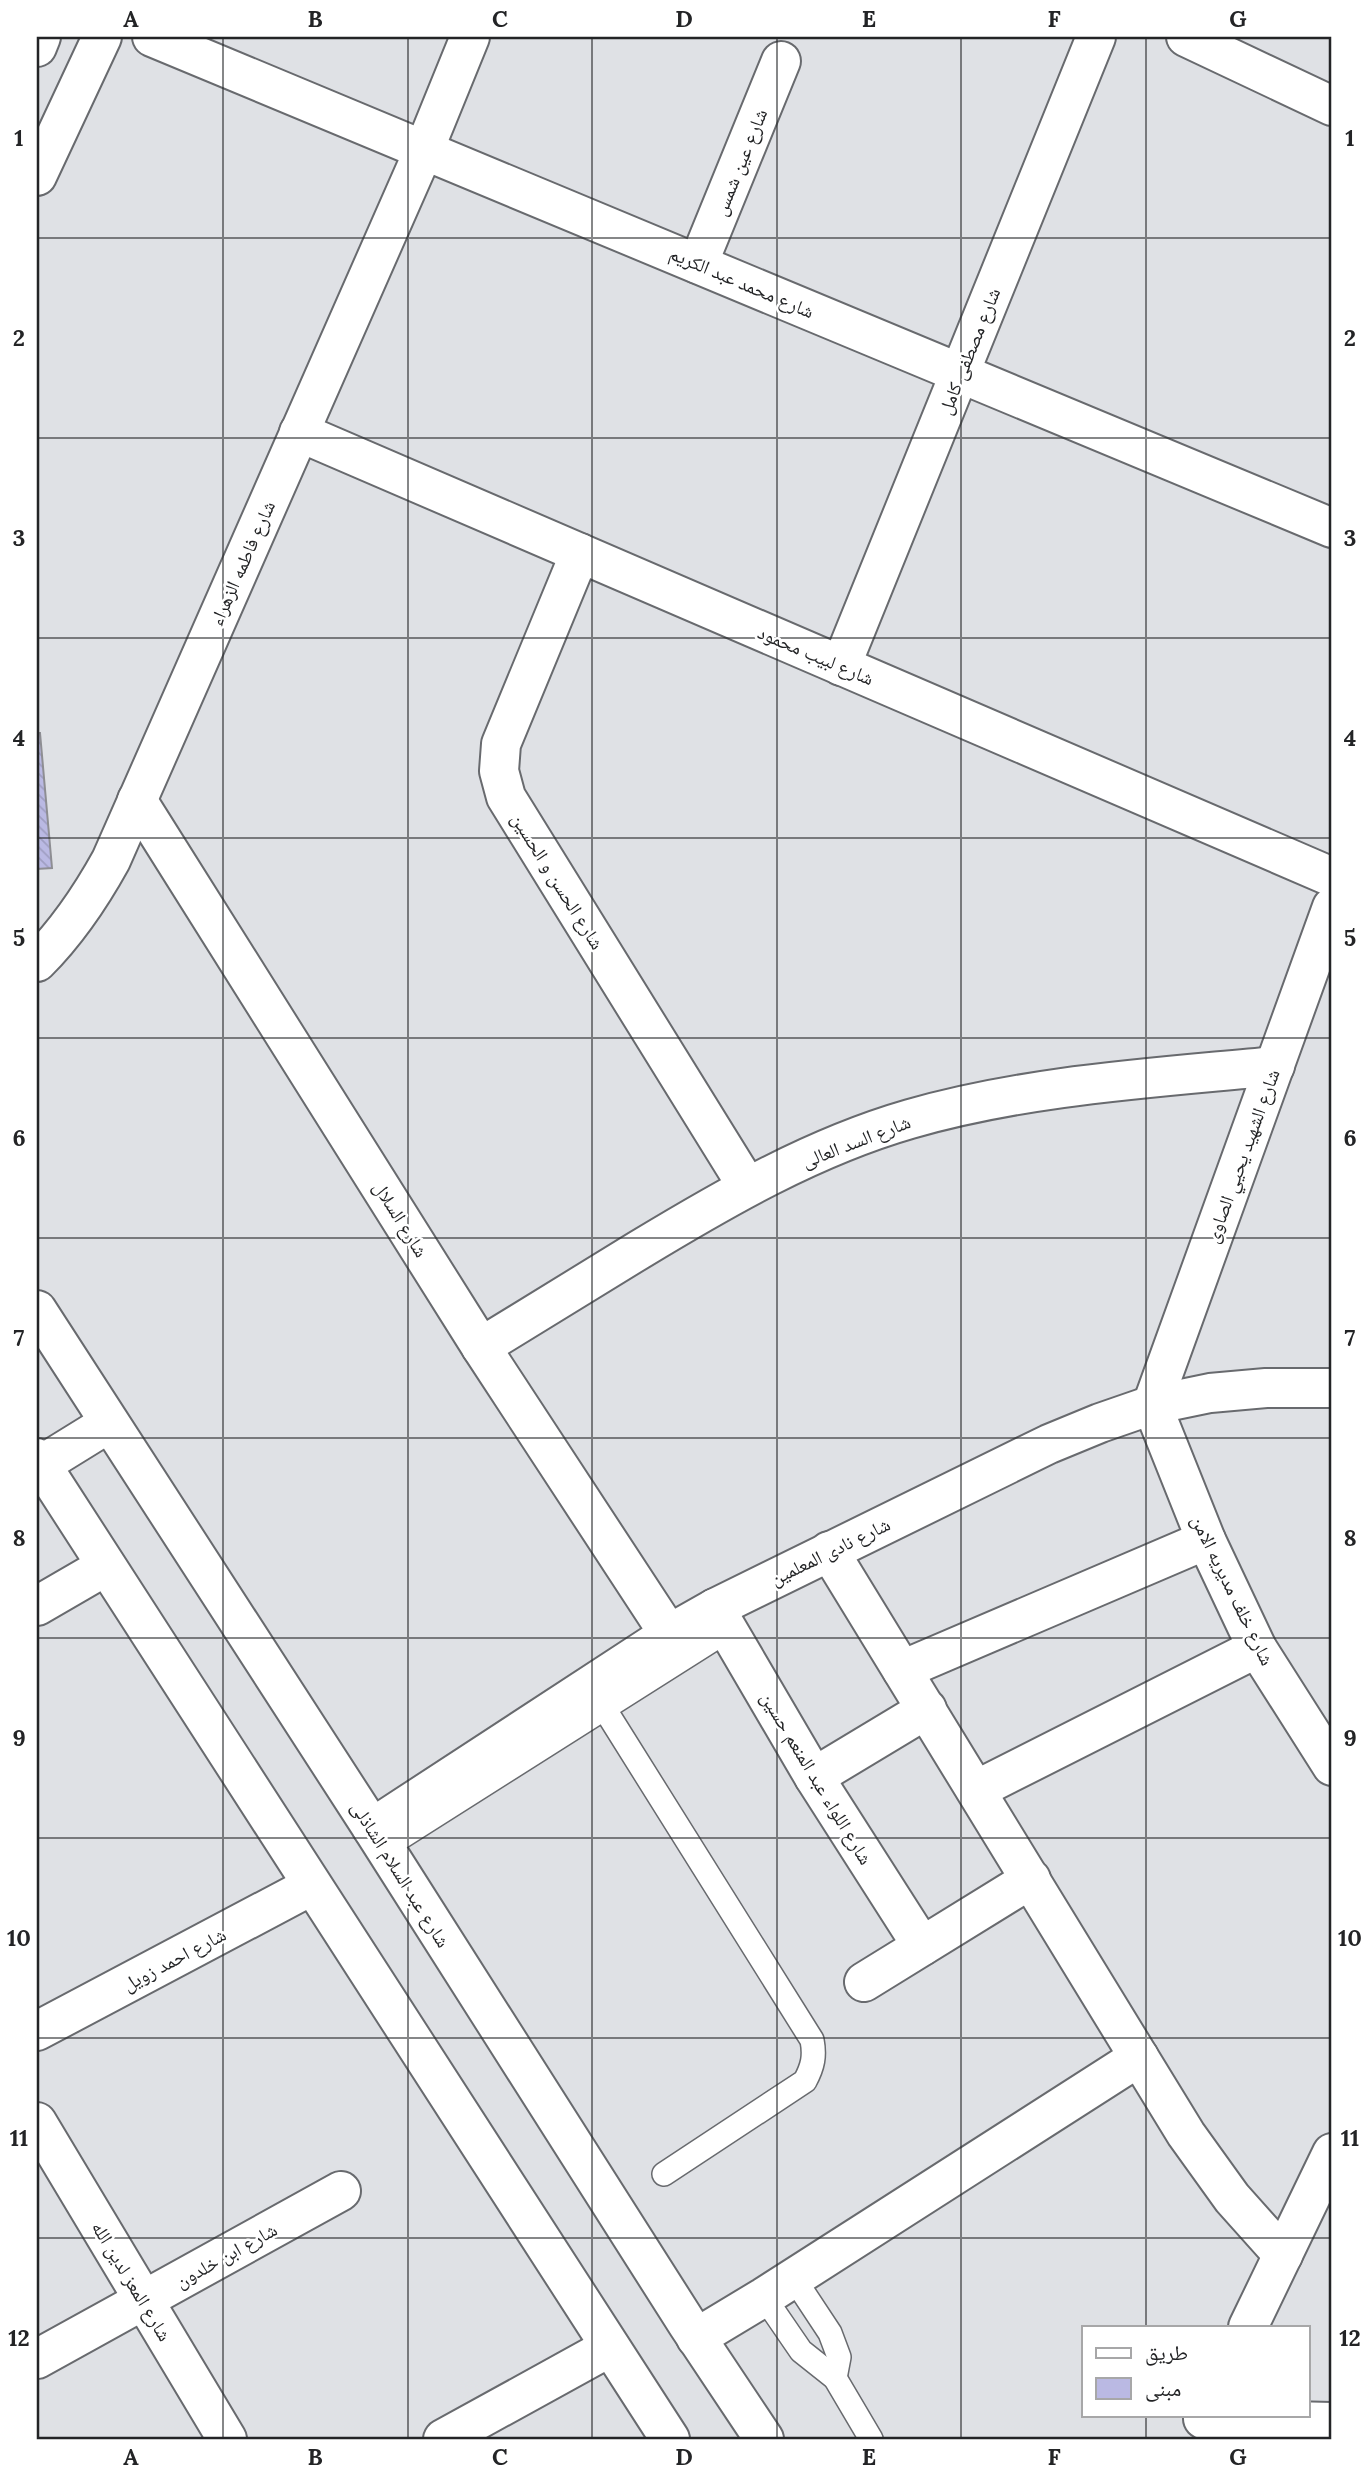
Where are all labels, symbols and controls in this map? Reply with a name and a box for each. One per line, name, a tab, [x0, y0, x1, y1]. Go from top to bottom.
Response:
text: A	[123, 4, 139, 33]
text: B	[307, 4, 323, 33]
text: C	[492, 4, 508, 33]
text: D	[675, 4, 693, 33]
text: E	[862, 4, 876, 33]
text: F	[1047, 4, 1061, 33]
text: G	[1229, 4, 1247, 33]
street label: شارع عين شمس	[708, 105, 772, 219]
text: 1	[14, 123, 24, 152]
text: 1	[1345, 123, 1355, 152]
street label: شارع محمد عبد الكريم	[666, 241, 818, 324]
street label: شارع مصطفى كامل	[933, 284, 1005, 418]
text: 2	[13, 323, 25, 352]
text: 2	[1344, 323, 1356, 352]
street label: شارع فاطمه الزهراء	[204, 497, 280, 629]
text: 3	[13, 523, 25, 552]
text: 3	[1344, 523, 1356, 552]
street label: شارع لبيب محمود	[754, 620, 878, 690]
text: 4	[13, 723, 25, 752]
text: 4	[1344, 723, 1356, 752]
street label: شارع الحسن و الحسين	[506, 808, 610, 954]
text: 5	[13, 923, 25, 952]
text: 5	[1344, 923, 1356, 952]
street label: شارع الشهيد يحيي الصاوى	[1199, 1066, 1288, 1247]
street label: شارع السد العالى	[798, 1109, 914, 1173]
text: 6	[12, 1123, 26, 1152]
text: 6	[1343, 1123, 1357, 1152]
street label: شارع السلال	[368, 1177, 434, 1261]
text: 7	[14, 1323, 25, 1352]
text: 7	[1345, 1323, 1356, 1352]
street label: شارع خلف مديريه الامن	[1186, 1511, 1280, 1669]
street label: شارع نادى المعلمين	[766, 1512, 894, 1590]
text: 8	[12, 1523, 26, 1552]
text: 8	[1343, 1523, 1357, 1552]
street label: شارع اللواء عبد المنعم حسين	[755, 1687, 878, 1869]
text: 9	[12, 1723, 26, 1752]
text: 9	[1343, 1723, 1357, 1752]
street label: شارع عبد السلام الشاذلى	[345, 1796, 456, 1953]
street label: شارع احمد زويل	[118, 1922, 230, 1996]
text: 10	[7, 1923, 31, 1952]
text: 10	[1338, 1923, 1362, 1952]
text: 11	[10, 2123, 28, 2152]
text: 11	[1341, 2123, 1359, 2152]
street label: شارع المعز لدين الله	[87, 2217, 177, 2345]
street label: شارع ابن خلدون	[171, 2217, 281, 2293]
text: 12	[8, 2323, 30, 2352]
text: 12	[1339, 2323, 1361, 2352]
legend	[1082, 2326, 1310, 2416]
text: طريق	[1145, 2339, 1188, 2366]
text: مبنى	[1145, 2375, 1181, 2402]
text: A	[123, 2442, 139, 2471]
text: B	[307, 2442, 323, 2471]
text: C	[492, 2442, 508, 2471]
text: D	[675, 2442, 693, 2471]
text: E	[862, 2442, 876, 2471]
text: F	[1047, 2442, 1061, 2471]
text: G	[1229, 2442, 1247, 2471]

